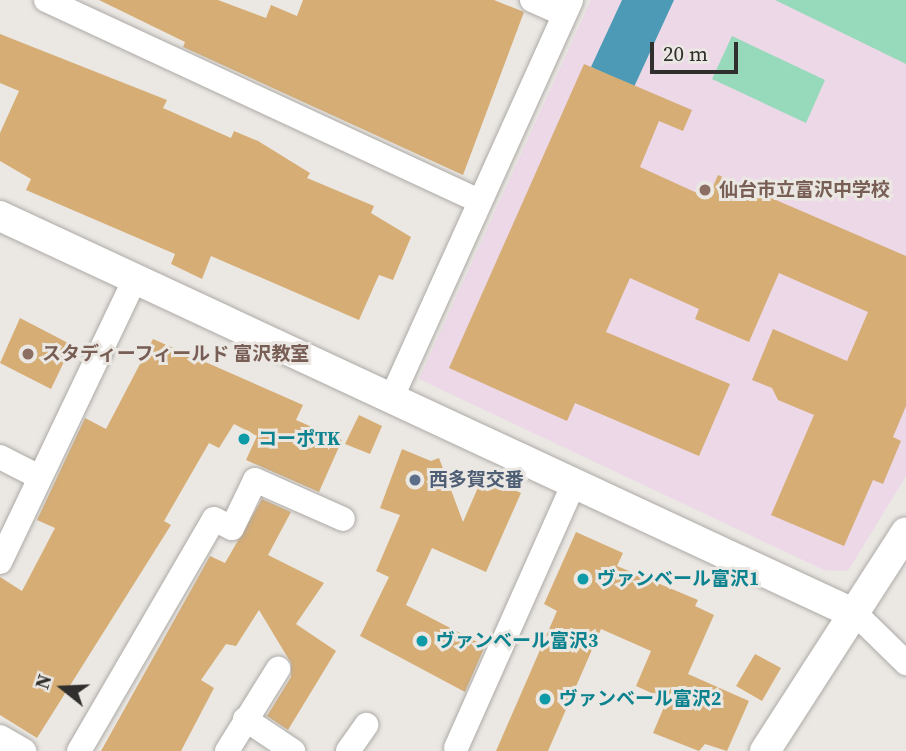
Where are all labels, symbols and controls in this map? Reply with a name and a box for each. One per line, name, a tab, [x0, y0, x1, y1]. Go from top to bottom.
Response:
scale bar	[654, 28, 741, 72]
text: 20 m	[663, 39, 708, 68]
place label: 仙台市立富沢中学校	[719, 179, 890, 201]
marker: 仙台市立富沢中学校	[697, 182, 713, 198]
place label: スタディーフィールド 富沢教室	[42, 343, 312, 365]
marker: スタディーフィールド 富沢教室	[20, 346, 36, 362]
place label: コーポTK	[258, 428, 340, 450]
marker: コーポTK	[236, 431, 252, 447]
place label: 西多賀交番	[429, 469, 524, 491]
marker: 西多賀交番	[407, 472, 423, 488]
place label: ヴァンベール富沢1	[597, 568, 759, 590]
marker: ヴァンベール富沢1	[575, 571, 591, 587]
place label: ヴァンベール富沢3	[436, 630, 598, 652]
marker: ヴァンベール富沢3	[414, 633, 430, 649]
north arrow	[28, 653, 98, 723]
text: N	[29, 671, 58, 692]
place label: ヴァンベール富沢2	[559, 688, 721, 710]
marker: ヴァンベール富沢2	[537, 691, 553, 707]

